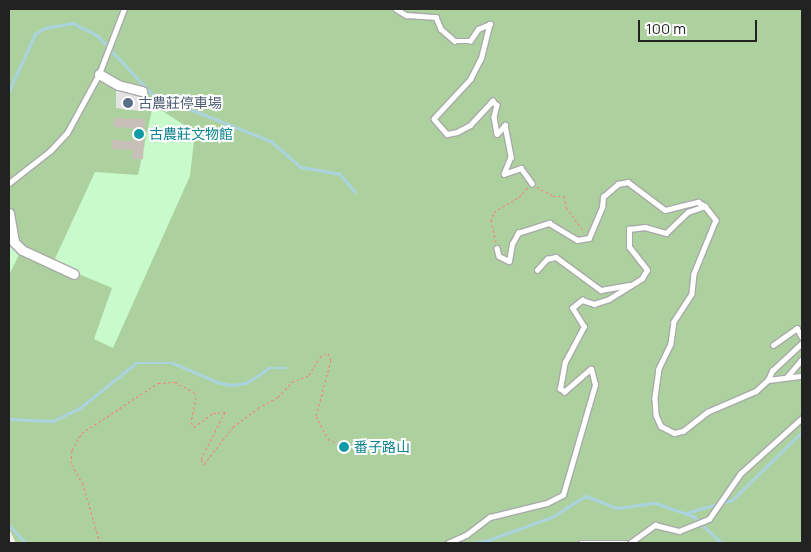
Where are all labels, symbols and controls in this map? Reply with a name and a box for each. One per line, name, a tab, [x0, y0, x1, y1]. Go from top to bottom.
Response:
scale bar	[641, 10, 760, 42]
text: 100 m	[646, 18, 686, 39]
place label: 古農莊停車場	[138, 95, 222, 111]
marker: 古農莊停車場	[122, 97, 134, 109]
place label: 古農莊文物館	[149, 126, 233, 142]
marker: 古農莊文物館	[133, 128, 145, 140]
place label: 番子路山	[354, 439, 410, 455]
marker: 番子路山	[338, 441, 350, 453]

